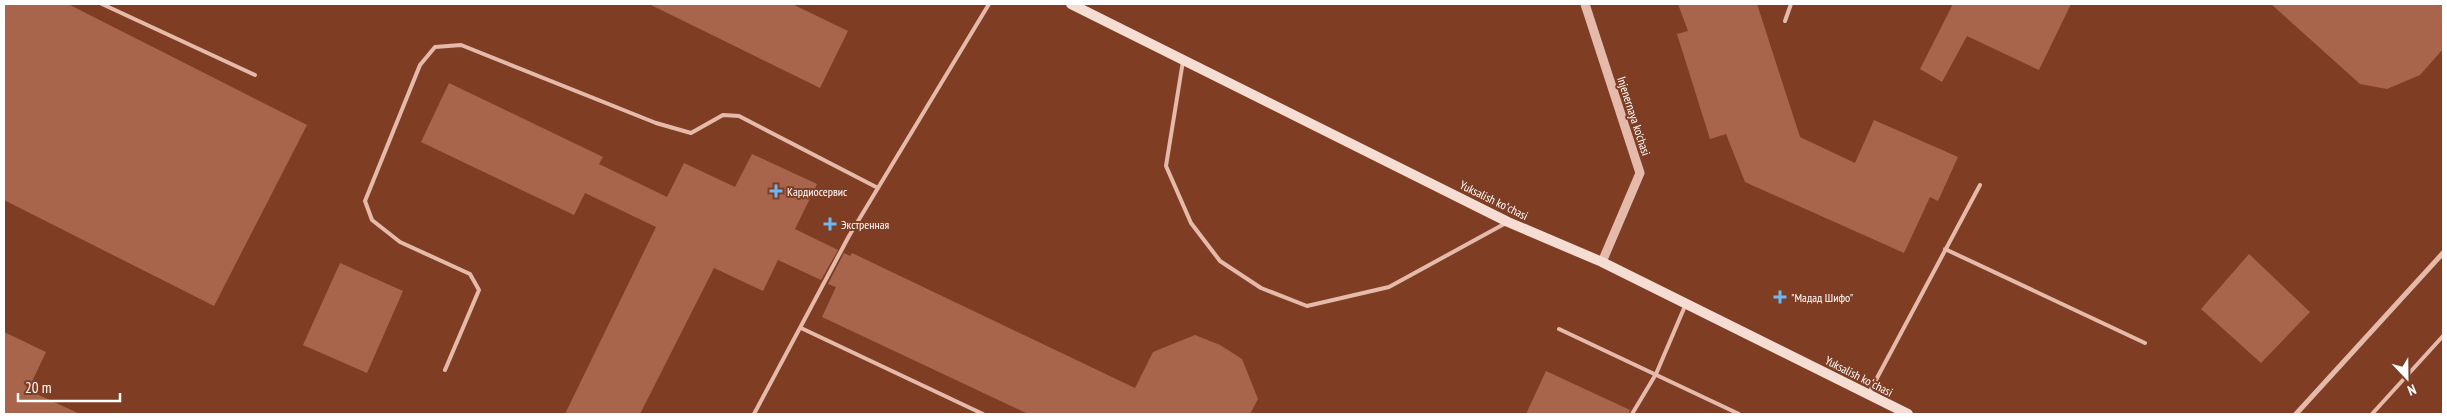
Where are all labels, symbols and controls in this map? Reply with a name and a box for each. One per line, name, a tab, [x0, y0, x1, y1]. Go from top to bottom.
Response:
street label: Injenernaya ko'chasi	[1614, 74, 1654, 158]
street label: Yuksalish koʻchasi	[1457, 177, 1531, 223]
marker: Кардиосервис	[769, 184, 783, 198]
place label: Кардиосервис	[787, 184, 848, 199]
marker: Экстренная	[823, 217, 837, 231]
place label: Экстренная	[841, 217, 890, 232]
marker: "Мадад Шифо"	[1773, 290, 1787, 304]
place label: "Мадад Шифо"	[1791, 290, 1853, 305]
street label: Yuksalish koʻchasi	[1823, 352, 1895, 400]
north arrow	[2382, 353, 2432, 403]
scale bar	[18, 370, 120, 402]
text: 20 m	[25, 378, 51, 397]
text: N	[2405, 380, 2419, 400]

